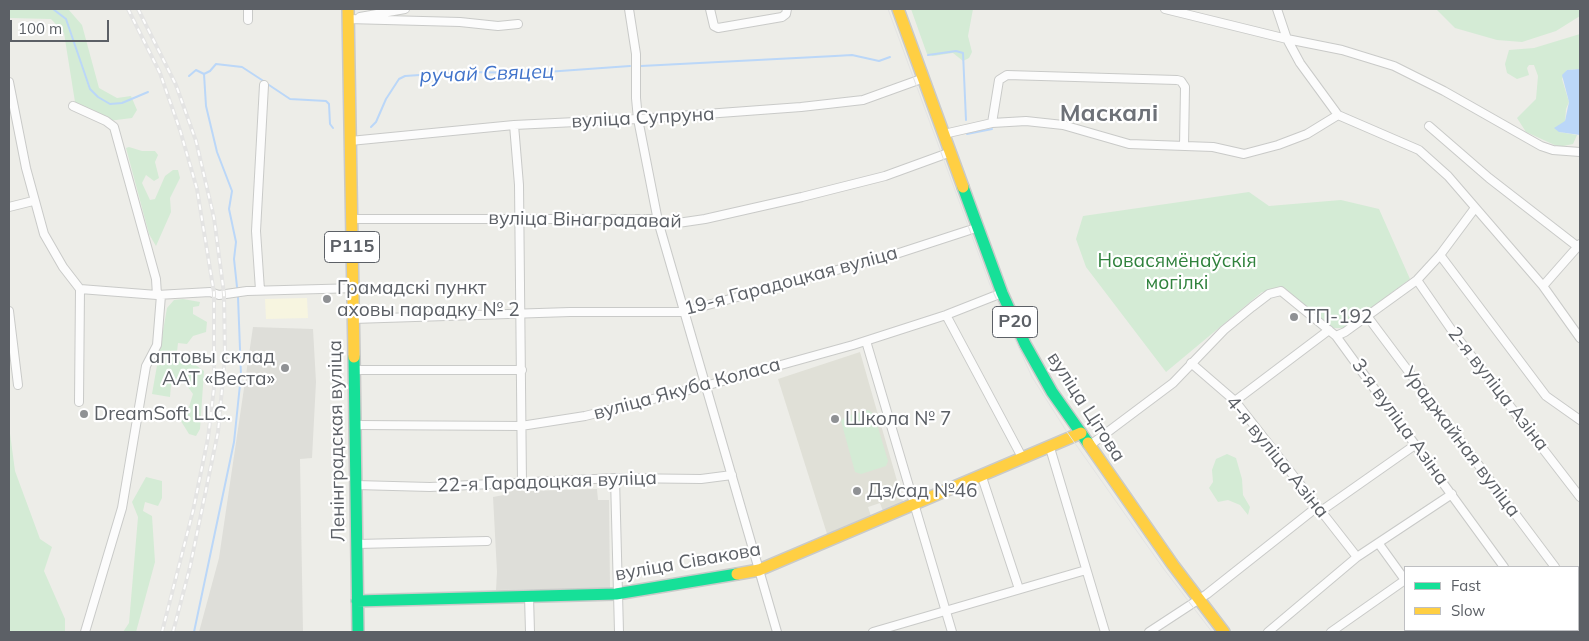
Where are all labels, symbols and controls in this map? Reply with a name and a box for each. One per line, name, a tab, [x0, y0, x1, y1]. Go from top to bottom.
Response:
scale bar	[12, 10, 111, 42]
text: 100 m	[18, 19, 62, 38]
water label: ручай Свяцец	[419, 60, 555, 88]
district label: Маскалі	[1060, 100, 1158, 128]
street label: вуліца Супруна	[571, 103, 715, 133]
street label: вуліца Вінаградавай	[488, 207, 682, 233]
road number: Р115	[324, 232, 380, 262]
street label: 19-я Гарадоцкая вуліца	[682, 242, 900, 320]
park label: Новасямёнаўскія могілкі	[1097, 250, 1257, 294]
place label: Грамадскі пункт аховы парадку № 2	[337, 277, 520, 321]
marker: Грамадскі пункт аховы парадку № 2	[321, 293, 333, 305]
road number: Р20	[992, 306, 1038, 338]
place label: ТП-192	[1304, 306, 1372, 328]
marker: ТП-192	[1288, 311, 1300, 323]
street label: 2-я вуліца Азіна	[1443, 323, 1553, 455]
street label: Ленінградская вуліца	[324, 340, 350, 542]
place label: аптовы склад ААТ «Веста»	[149, 346, 275, 390]
street label: вуліца Цітова	[1042, 348, 1130, 466]
street label: вуліца Якуба Коласа	[591, 353, 783, 425]
street label: 3-я вуліца Азіна	[1347, 354, 1453, 490]
marker: аптовы склад ААТ «Веста»	[279, 362, 291, 374]
street label: Ураджайная вуліца	[1397, 362, 1525, 522]
street label: 4-я вуліца Азіна	[1221, 391, 1333, 523]
place label: DreamSoft LLC.	[94, 403, 231, 425]
marker: DreamSoft LLC.	[78, 408, 90, 420]
place label: Школа № 7	[845, 408, 951, 430]
marker: Школа № 7	[829, 413, 841, 425]
street label: 22-я Гарадоцкая вуліца	[437, 467, 657, 497]
place label: Дз/сад №46	[867, 480, 977, 502]
marker: Дз/сад №46	[851, 485, 863, 497]
street label: вуліца Сівакова	[613, 538, 763, 586]
legend	[1404, 566, 1579, 631]
text: Fast	[1451, 576, 1481, 595]
text: Slow	[1451, 601, 1485, 620]

